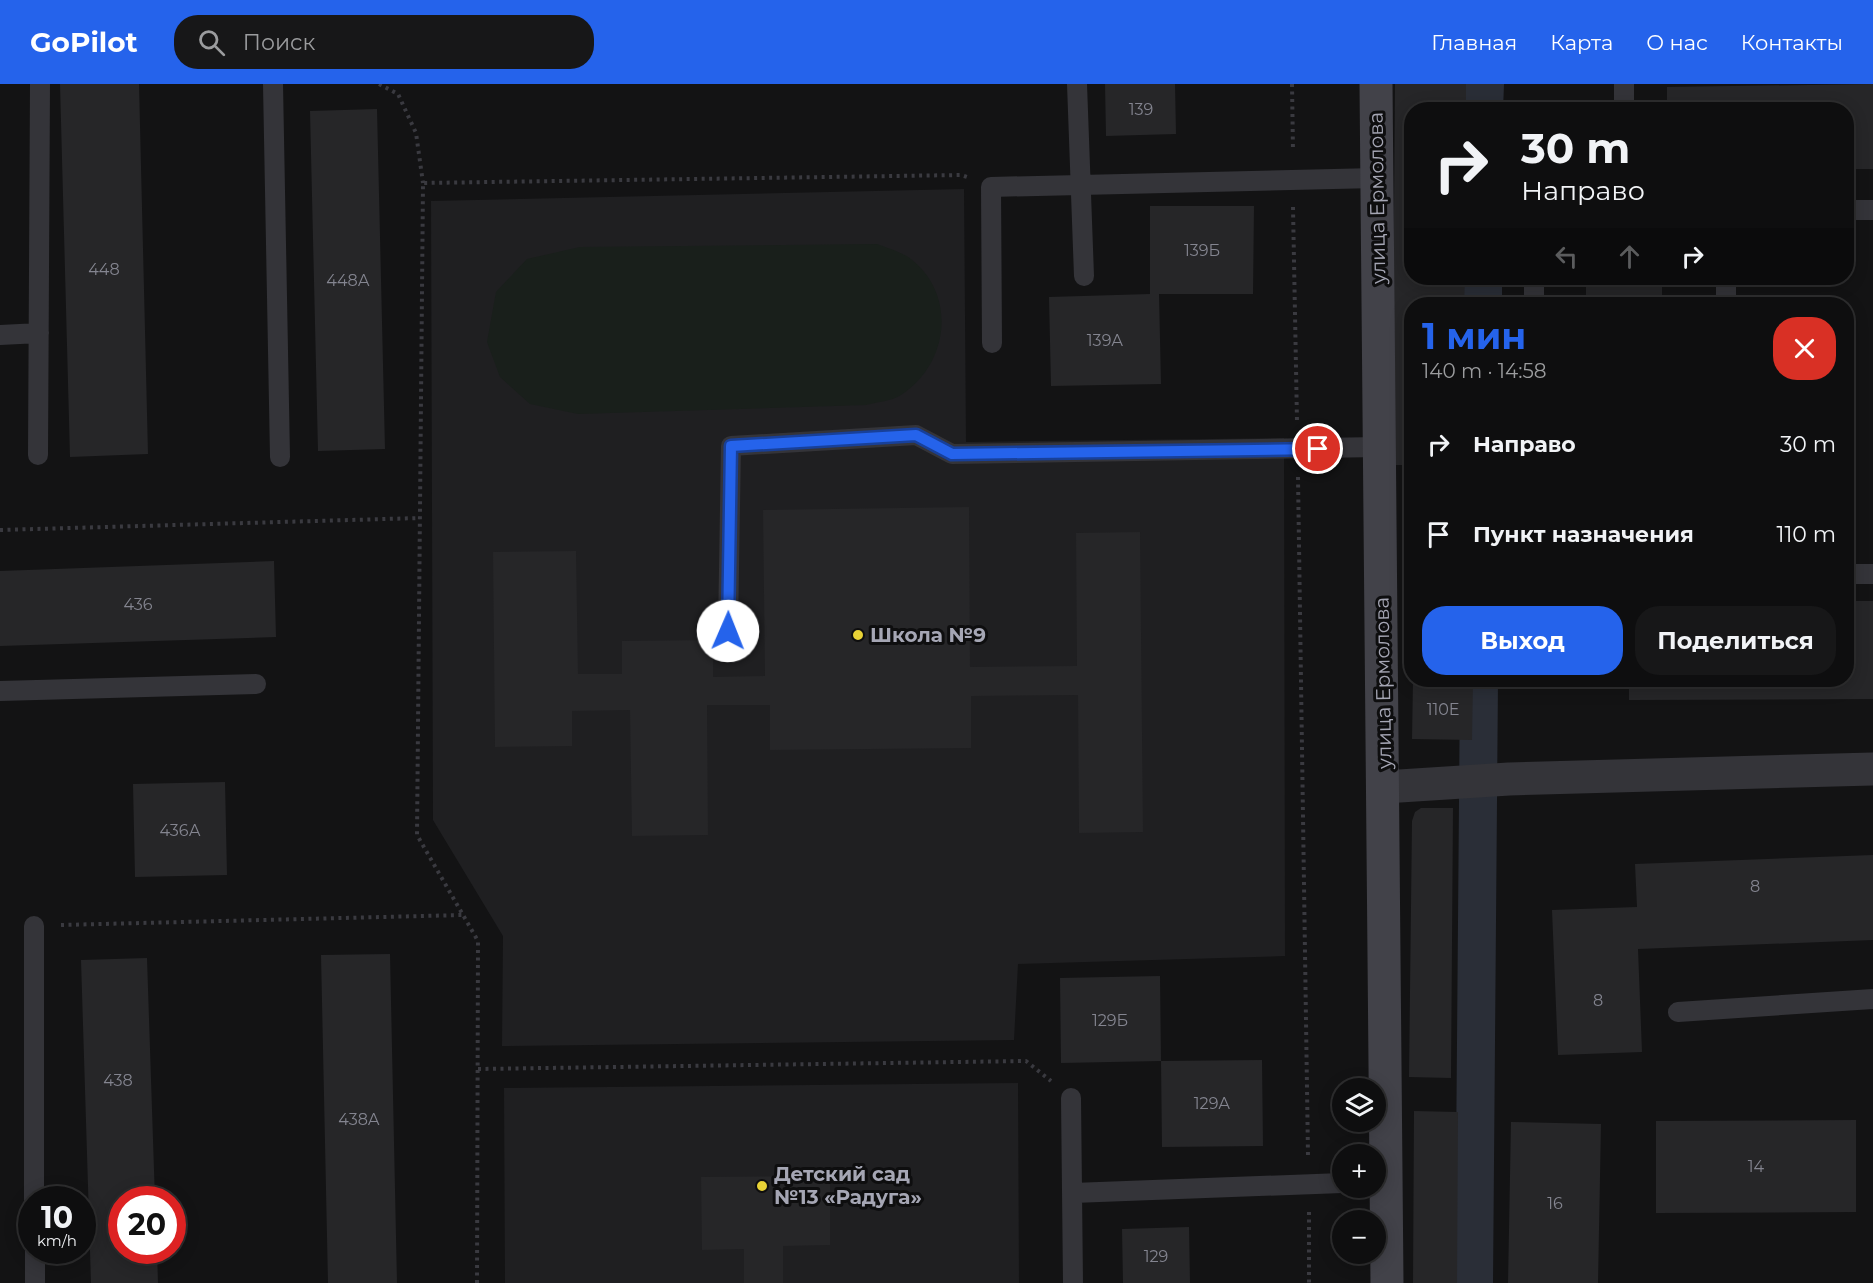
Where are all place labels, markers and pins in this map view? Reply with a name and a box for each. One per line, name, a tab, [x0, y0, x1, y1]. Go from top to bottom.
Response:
pin	[1292, 423, 1343, 474]
place label: Школа №9	[870, 623, 986, 647]
marker: Школа №9	[851, 628, 865, 642]
place label: Детский сад №13 «Радуга»	[774, 1162, 922, 1209]
marker: Детский сад №13 «Радуга»	[755, 1179, 769, 1193]

